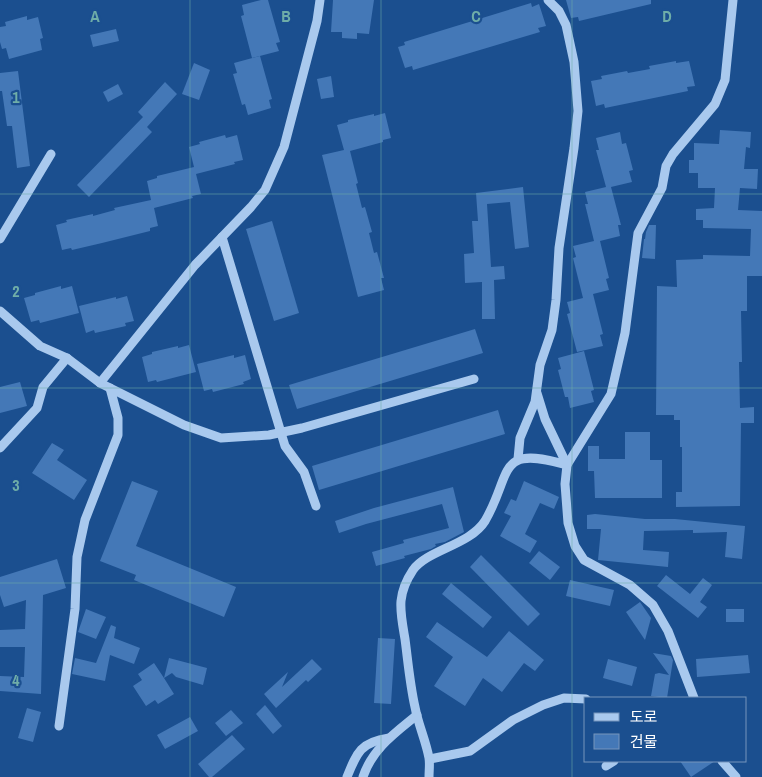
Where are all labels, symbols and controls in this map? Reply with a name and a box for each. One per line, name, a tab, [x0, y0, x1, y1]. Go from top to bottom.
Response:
text: A	[90, 5, 100, 27]
text: B	[281, 5, 291, 27]
text: C	[471, 5, 481, 27]
text: D	[662, 5, 672, 27]
text: 1	[12, 86, 20, 108]
text: 2	[12, 280, 20, 302]
text: 3	[12, 474, 20, 496]
text: 4	[12, 669, 20, 691]
legend	[584, 697, 747, 762]
text: 도로	[630, 706, 658, 727]
text: 건물	[630, 731, 658, 752]

